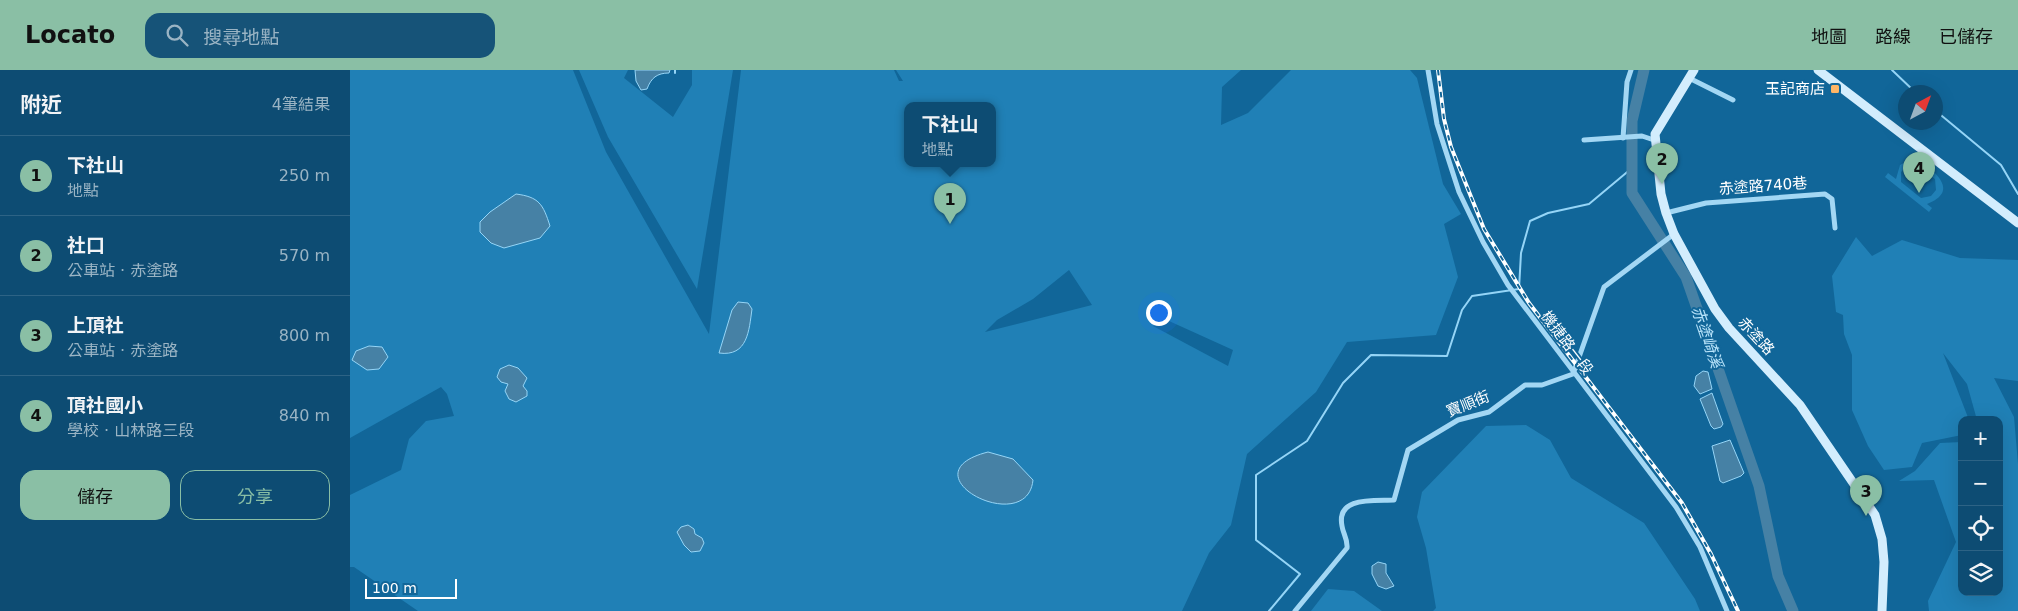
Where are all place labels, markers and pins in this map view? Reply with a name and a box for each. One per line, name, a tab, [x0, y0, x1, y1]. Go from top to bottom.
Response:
place label: 玉記商店	[1765, 80, 1825, 98]
marker: 玉記商店	[1829, 83, 1841, 95]
pin: 2	[1646, 143, 1678, 184]
pin: 4	[1903, 152, 1935, 193]
pin: 1	[934, 183, 966, 224]
pin: 3	[1850, 475, 1882, 516]

